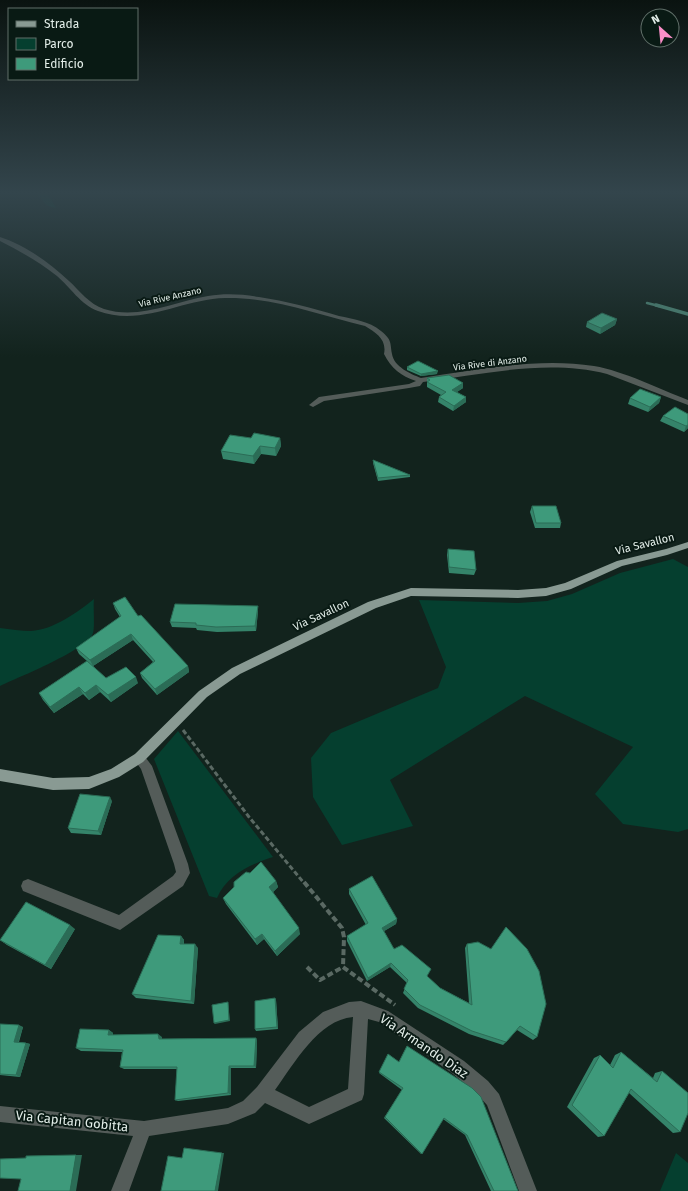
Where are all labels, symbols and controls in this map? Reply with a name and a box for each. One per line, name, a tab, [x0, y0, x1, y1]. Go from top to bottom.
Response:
legend	[8, 8, 138, 80]
north arrow	[640, 8, 680, 48]
text: N	[649, 12, 662, 27]
text: Strada	[44, 17, 79, 31]
text: Parco	[44, 37, 74, 51]
text: Edificio	[44, 57, 84, 71]
street label: Via Rive Anzano	[138, 285, 202, 309]
street label: Via Rive di Anzano	[452, 354, 528, 372]
street label: Via Savallon	[614, 530, 676, 558]
street label: Via Savallon	[291, 596, 351, 634]
street label: Via Armando Diaz	[377, 1011, 471, 1081]
street label: Via Capitan Gobitta	[15, 1108, 129, 1134]

